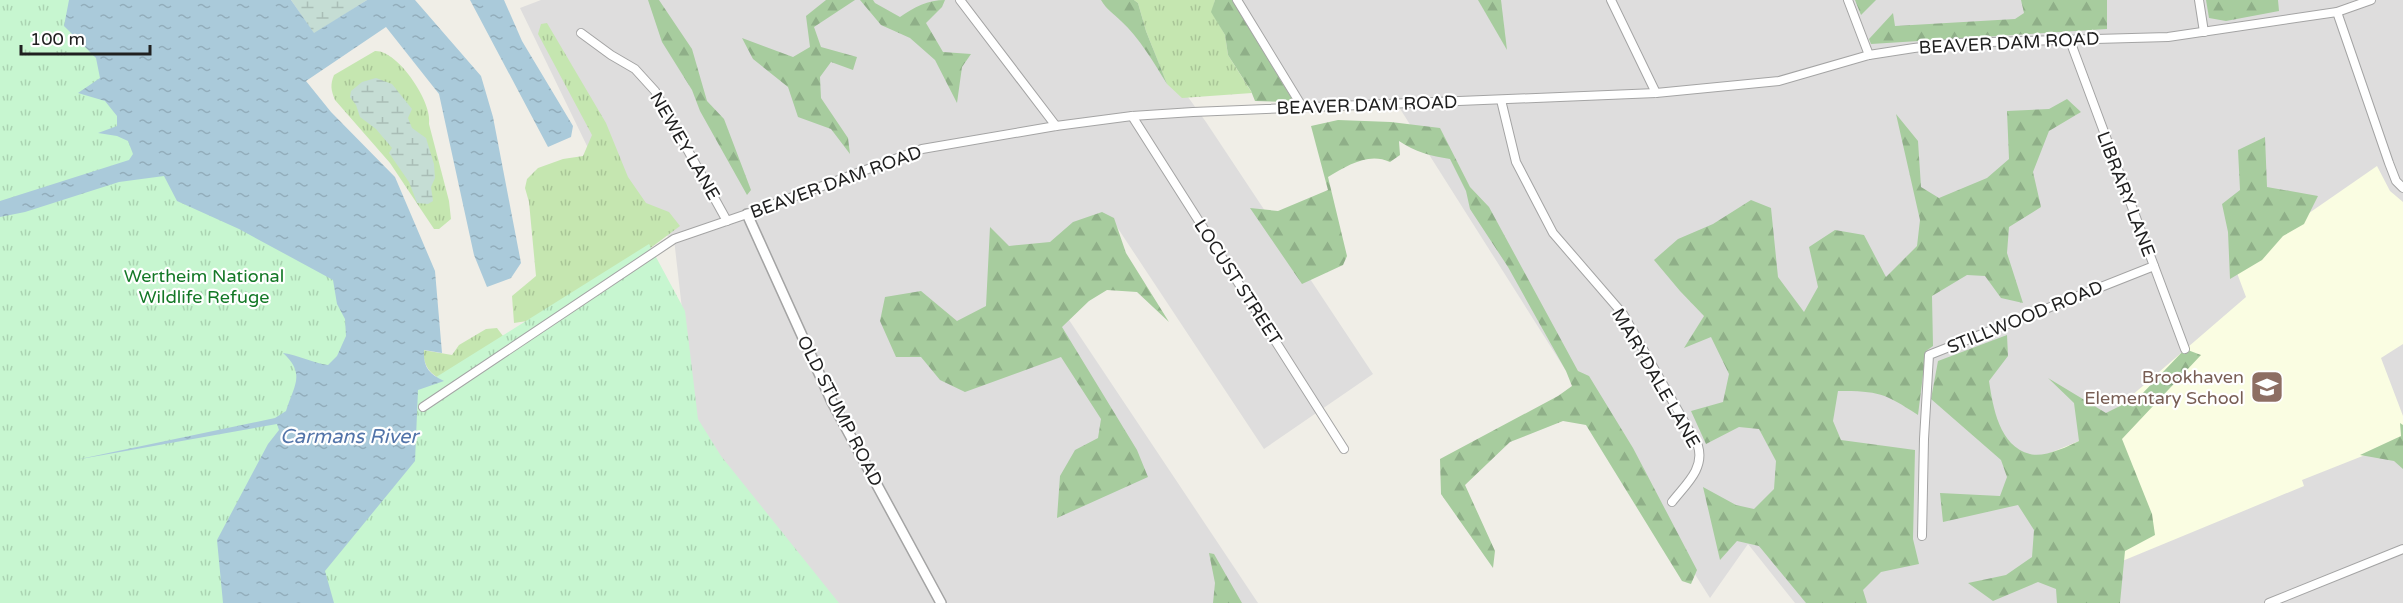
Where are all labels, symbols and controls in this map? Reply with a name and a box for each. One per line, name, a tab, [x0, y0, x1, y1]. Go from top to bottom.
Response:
scale bar	[21, 18, 150, 56]
street label: BEAVER DAM ROAD	[1918, 27, 2100, 59]
text: 100 m	[30, 28, 85, 50]
street label: NEWEY LANE	[645, 88, 725, 204]
street label: BEAVER DAM ROAD	[1276, 91, 1458, 119]
street label: LIBRARY LANE	[2092, 128, 2160, 260]
street label: BEAVER DAM ROAD	[747, 141, 925, 223]
street label: LOCUST STREET	[1189, 215, 1287, 349]
park label: Wertheim National Wildlife Refuge	[124, 265, 284, 308]
street label: STILLWOOD ROAD	[1944, 276, 2106, 358]
street label: MARYDALE LANE	[1607, 304, 1705, 452]
street label: OLD STUMP ROAD	[792, 332, 888, 490]
place label: Brookhaven Elementary School	[2084, 366, 2244, 409]
school or university icon: Brookhaven Elementary School	[2249, 369, 2285, 405]
water label: Carmans River	[280, 425, 420, 449]

